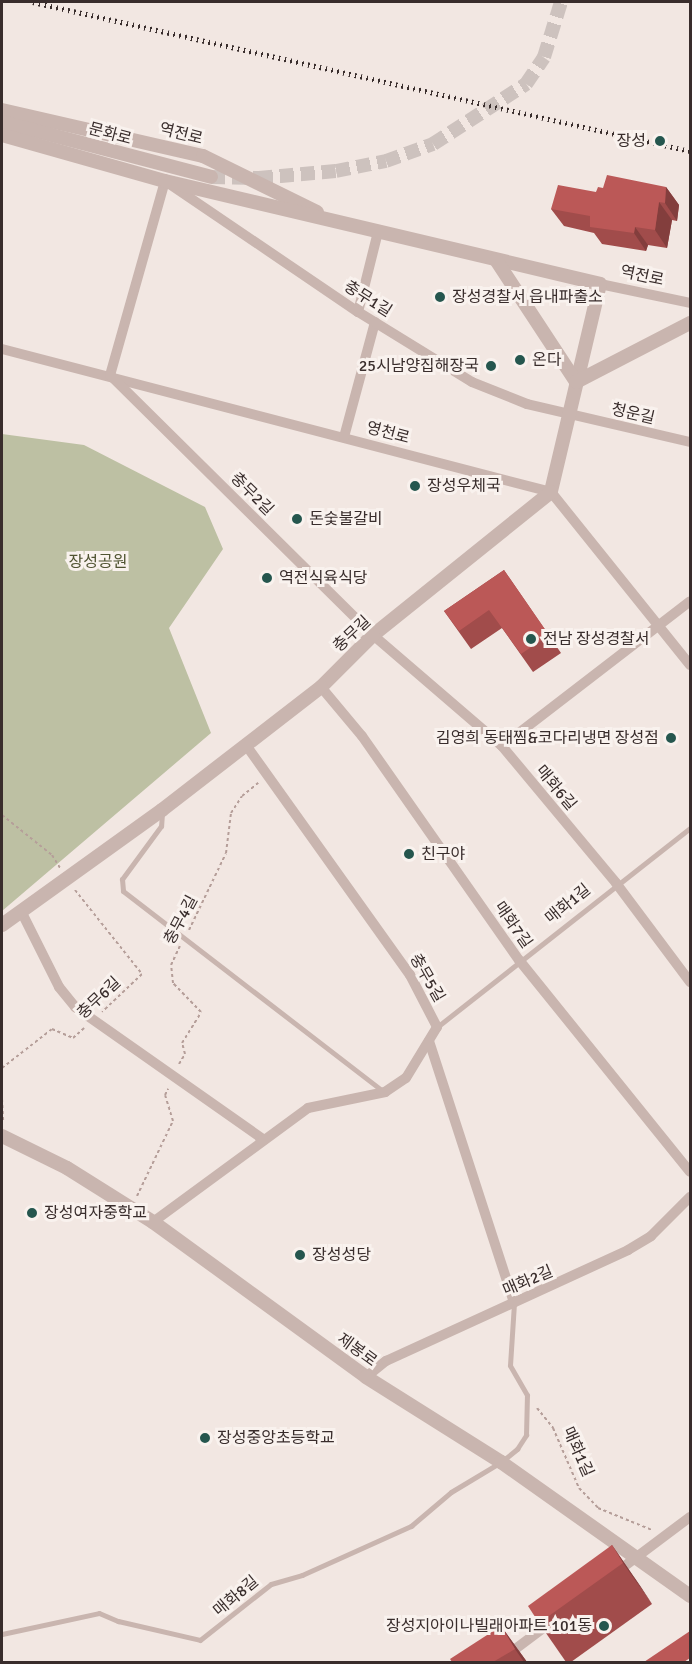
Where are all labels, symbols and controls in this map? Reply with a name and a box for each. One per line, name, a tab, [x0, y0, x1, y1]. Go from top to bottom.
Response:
street label: 문화로	[86, 119, 134, 149]
street label: 역전로	[157, 119, 205, 149]
place label: 장성	[617, 131, 646, 151]
marker: 장성	[651, 132, 669, 150]
street label: 역전로	[618, 262, 666, 290]
street label: 충무1길	[341, 277, 395, 321]
place label: 장성경찰서 읍내파출소	[452, 287, 603, 307]
marker: 장성경찰서 읍내파출소	[433, 290, 447, 304]
place label: 온다	[532, 350, 561, 370]
marker: 온다	[513, 353, 527, 367]
place label: 25시남양집해장국	[359, 356, 479, 376]
marker: 25시남양집해장국	[484, 359, 498, 373]
street label: 청운길	[609, 400, 657, 428]
street label: 영천로	[364, 418, 412, 448]
street label: 충무2길	[227, 469, 277, 519]
place label: 장성우체국	[427, 476, 501, 496]
marker: 장성우체국	[408, 479, 422, 493]
place label: 돈숯불갈비	[309, 509, 383, 529]
marker: 돈숯불갈비	[290, 512, 304, 526]
park label: 장성공원	[69, 552, 127, 572]
place label: 역전식육식당	[279, 568, 367, 588]
marker: 역전식육식당	[260, 571, 274, 585]
street label: 충무길	[329, 612, 375, 656]
place label: 전남 장성경찰서	[543, 629, 650, 649]
marker: 전남 장성경찰서	[524, 632, 538, 646]
place label: 김영희 동태찜&코다리냉면 장성점	[436, 728, 659, 748]
marker: 김영희 동태찜&코다리냉면 장성점	[664, 731, 678, 745]
street label: 매화6길	[532, 762, 580, 814]
place label: 친구야	[421, 844, 465, 864]
marker: 친구야	[402, 847, 416, 861]
street label: 매화1길	[541, 880, 595, 928]
street label: 충무4길	[160, 892, 202, 948]
street label: 매화7길	[490, 898, 536, 952]
street label: 충무5길	[405, 950, 449, 1006]
street label: 충무6길	[73, 973, 125, 1023]
place label: 장성여자중학교	[44, 1203, 147, 1223]
marker: 장성여자중학교	[25, 1206, 39, 1220]
place label: 장성성당	[312, 1245, 371, 1265]
marker: 장성성당	[293, 1248, 307, 1262]
street label: 매화2길	[500, 1262, 556, 1300]
street label: 제봉로	[333, 1329, 381, 1371]
street label: 매화1길	[558, 1424, 598, 1480]
place label: 장성중앙초등학교	[217, 1428, 335, 1448]
marker: 장성중앙초등학교	[198, 1431, 212, 1445]
street label: 매화8길	[210, 1572, 262, 1620]
place label: 장성지아이나빌래아파트 101동	[386, 1616, 592, 1636]
marker: 장성지아이나빌래아파트 101동	[597, 1619, 611, 1633]

